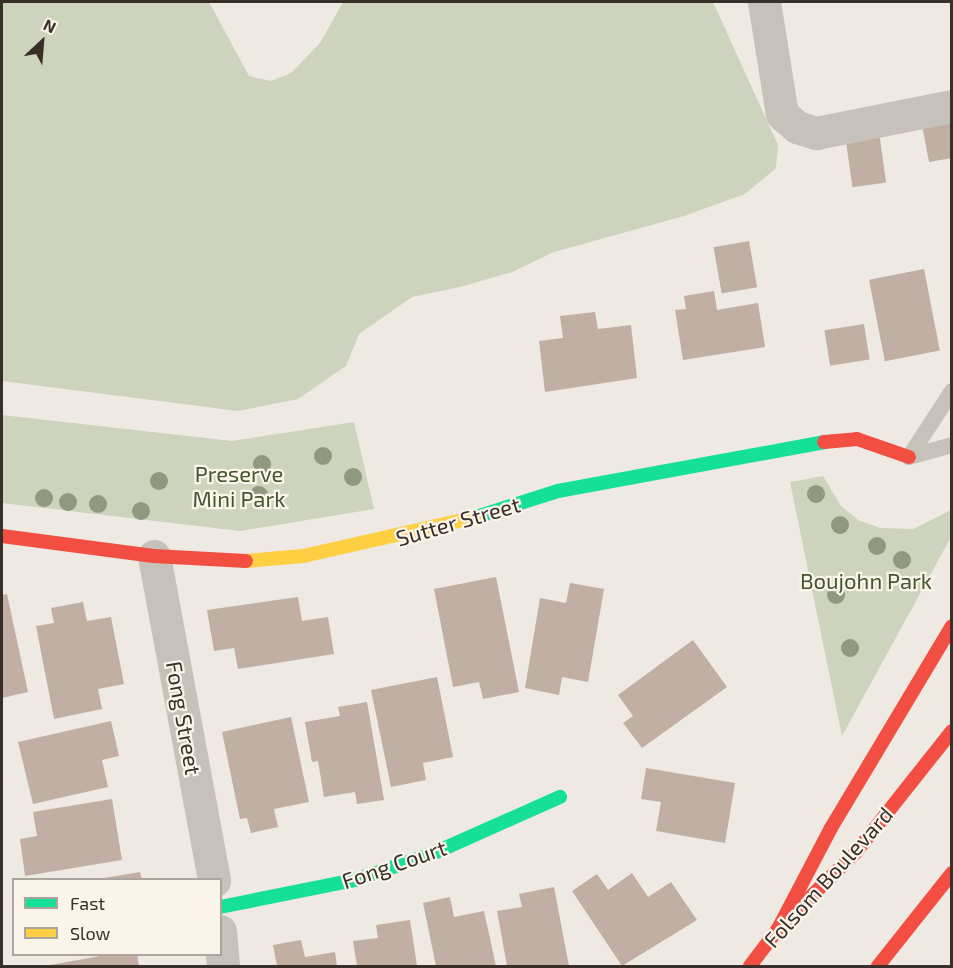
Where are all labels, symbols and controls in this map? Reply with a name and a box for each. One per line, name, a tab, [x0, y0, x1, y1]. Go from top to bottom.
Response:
north arrow	[12, 12, 72, 72]
text: N	[41, 14, 59, 36]
park label: Preserve Mini Park	[193, 460, 285, 512]
street label: Sutter Street	[393, 491, 523, 551]
park label: Boujohn Park	[800, 568, 932, 594]
street label: Fong Street	[161, 659, 207, 777]
street label: Folsom Boulevard	[758, 801, 898, 953]
street label: Fong Court	[338, 834, 450, 894]
legend	[12, 878, 222, 956]
text: Fast	[70, 892, 105, 914]
text: Slow	[70, 922, 110, 944]

